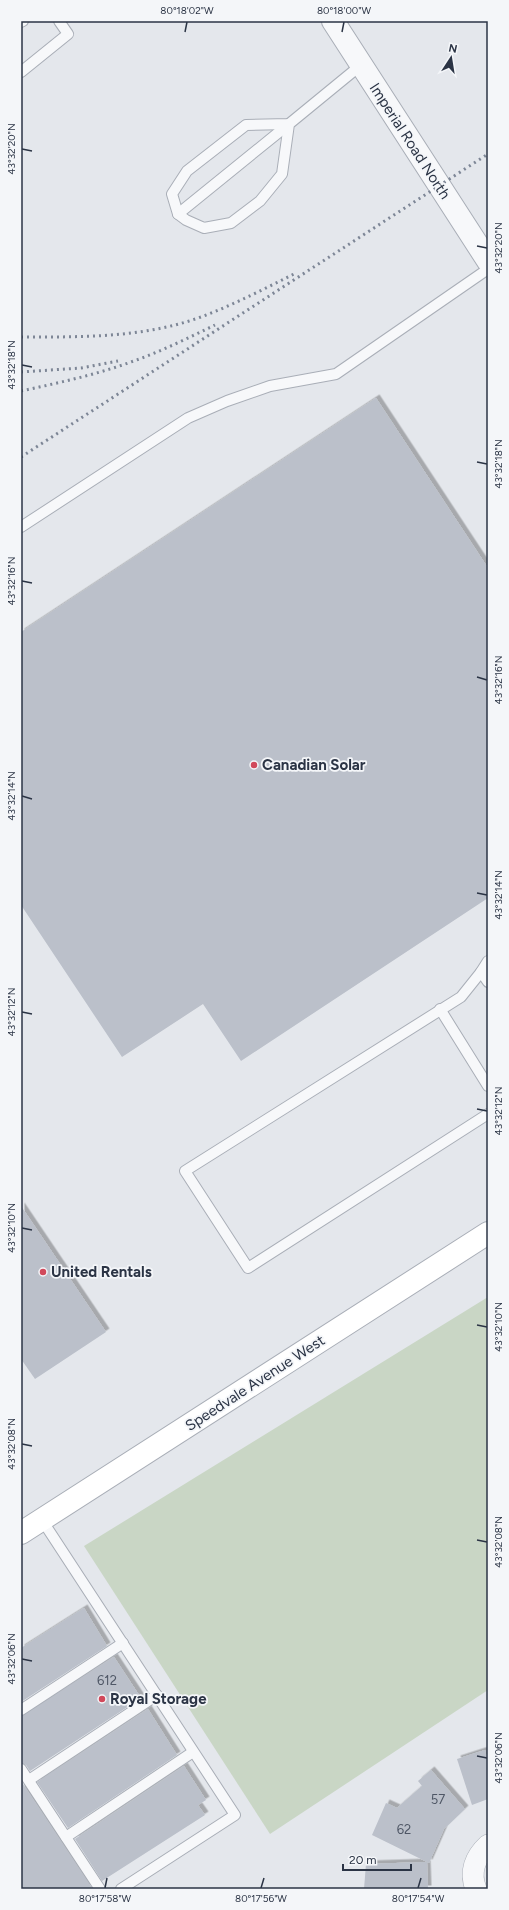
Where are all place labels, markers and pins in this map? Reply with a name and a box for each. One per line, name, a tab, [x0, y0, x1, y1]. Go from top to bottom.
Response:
place label: Canadian Solar	[262, 756, 366, 774]
marker: Canadian Solar	[249, 760, 259, 770]
place label: United Rentals	[51, 1263, 152, 1281]
marker: United Rentals	[38, 1267, 48, 1277]
place label: Royal Storage	[110, 1690, 207, 1708]
marker: Royal Storage	[97, 1694, 107, 1704]

